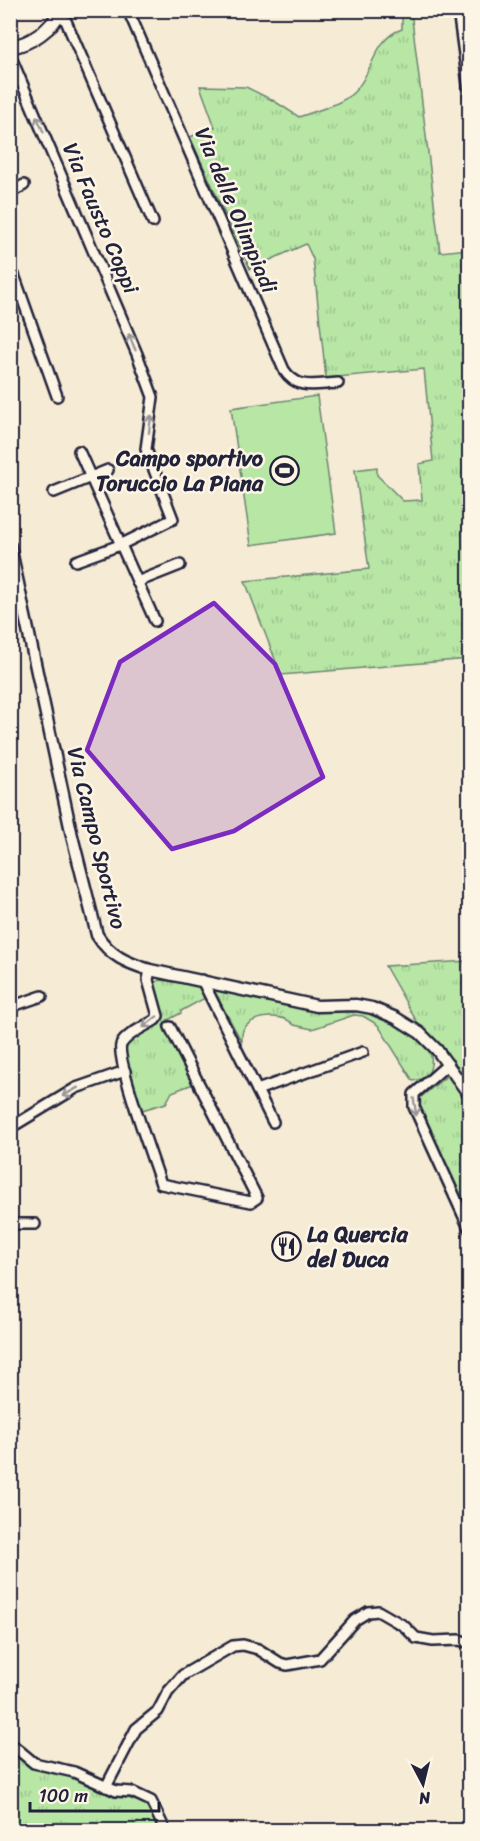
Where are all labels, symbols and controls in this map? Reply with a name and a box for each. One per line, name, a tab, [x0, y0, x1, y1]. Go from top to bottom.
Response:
one-way arrow	[34, 115, 45, 134]
street label: Via delle Olimpiadi	[183, 121, 289, 300]
street label: Via Fausto Coppi	[52, 136, 151, 301]
one-way arrow	[126, 333, 137, 352]
one-way arrow	[144, 415, 155, 434]
place label: Campo sportivo Toruccio La Piana	[96, 439, 264, 503]
sports icon: Campo sportivo Toruccio La Piana	[268, 455, 300, 487]
street label: Via Campo Sportivo	[55, 743, 139, 933]
one-way arrow	[142, 1015, 158, 1028]
one-way arrow	[62, 1086, 79, 1098]
one-way arrow	[410, 1097, 421, 1116]
place label: La Quercia del Duca	[307, 1215, 409, 1279]
restaurant icon: La Quercia del Duca	[270, 1231, 302, 1263]
north arrow	[393, 1754, 453, 1814]
scale bar	[30, 1775, 159, 1813]
text: 100 m	[39, 1780, 88, 1812]
text: N	[417, 1783, 433, 1814]

